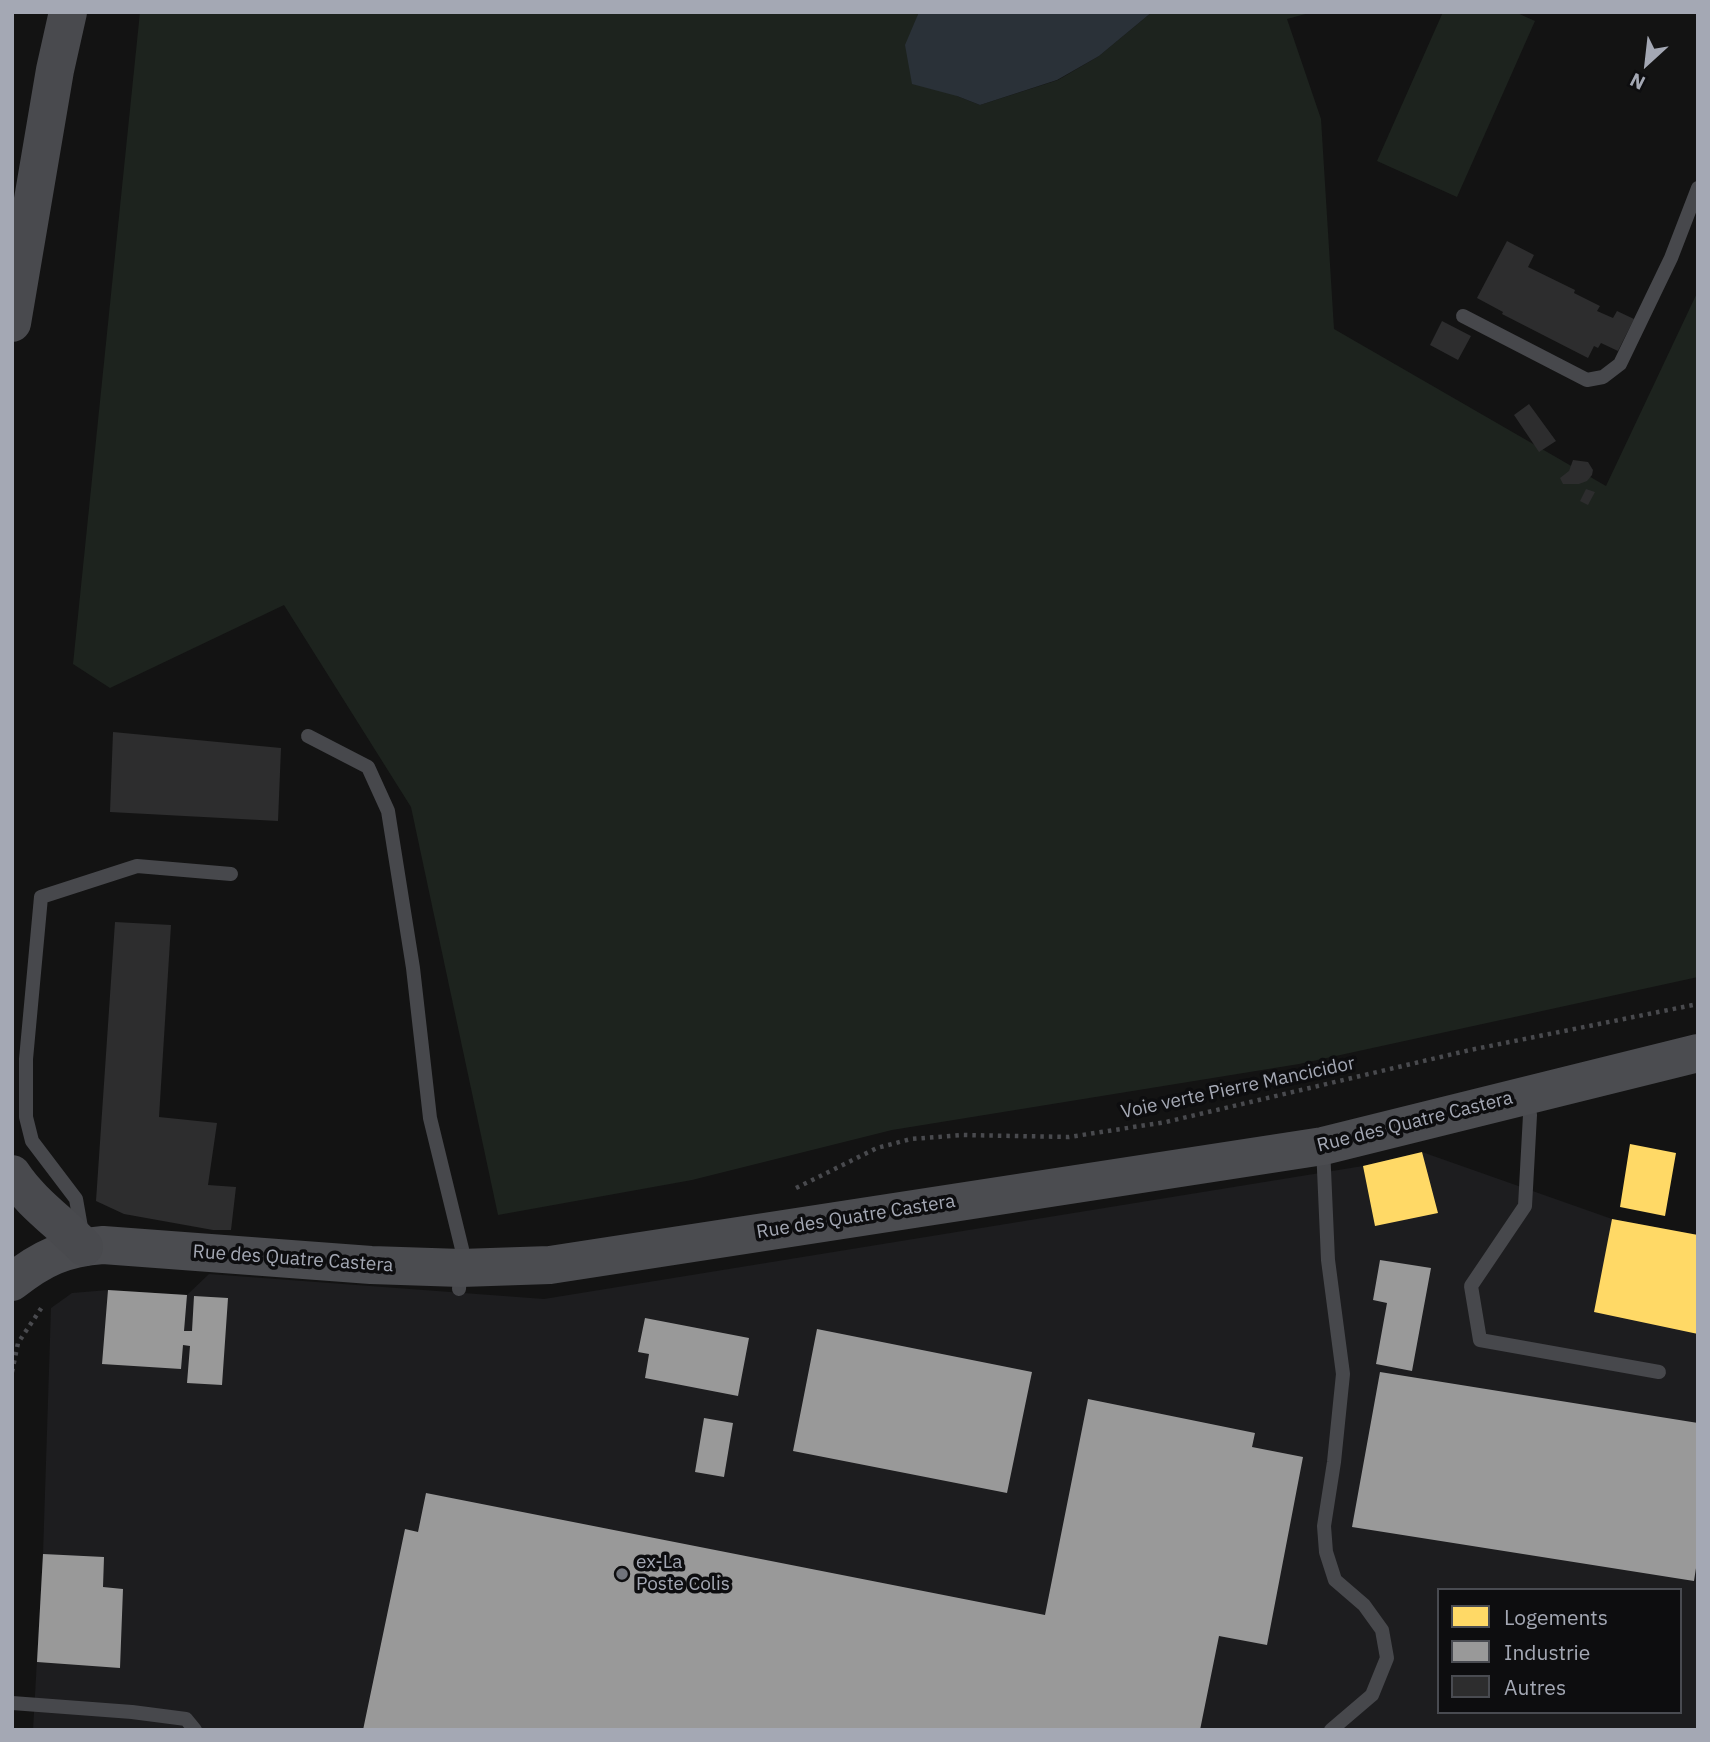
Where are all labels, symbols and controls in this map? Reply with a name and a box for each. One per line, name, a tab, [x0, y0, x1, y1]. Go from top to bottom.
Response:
north arrow	[1612, 28, 1682, 98]
text: N	[1626, 68, 1649, 96]
street label: Voie verte Pierre Mancicidor	[1119, 1052, 1357, 1124]
street label: Rue des Quatre Castera	[1315, 1087, 1515, 1157]
street label: Rue des Quatre Castera	[755, 1190, 957, 1244]
street label: Rue des Quatre Castera	[192, 1241, 394, 1277]
place label: ex-La Poste Colis	[636, 1552, 730, 1596]
marker: ex-La Poste Colis	[614, 1566, 630, 1582]
legend	[1437, 1588, 1682, 1714]
text: Logements	[1504, 1603, 1608, 1631]
text: Industrie	[1504, 1638, 1590, 1666]
text: Autres	[1504, 1673, 1566, 1701]

